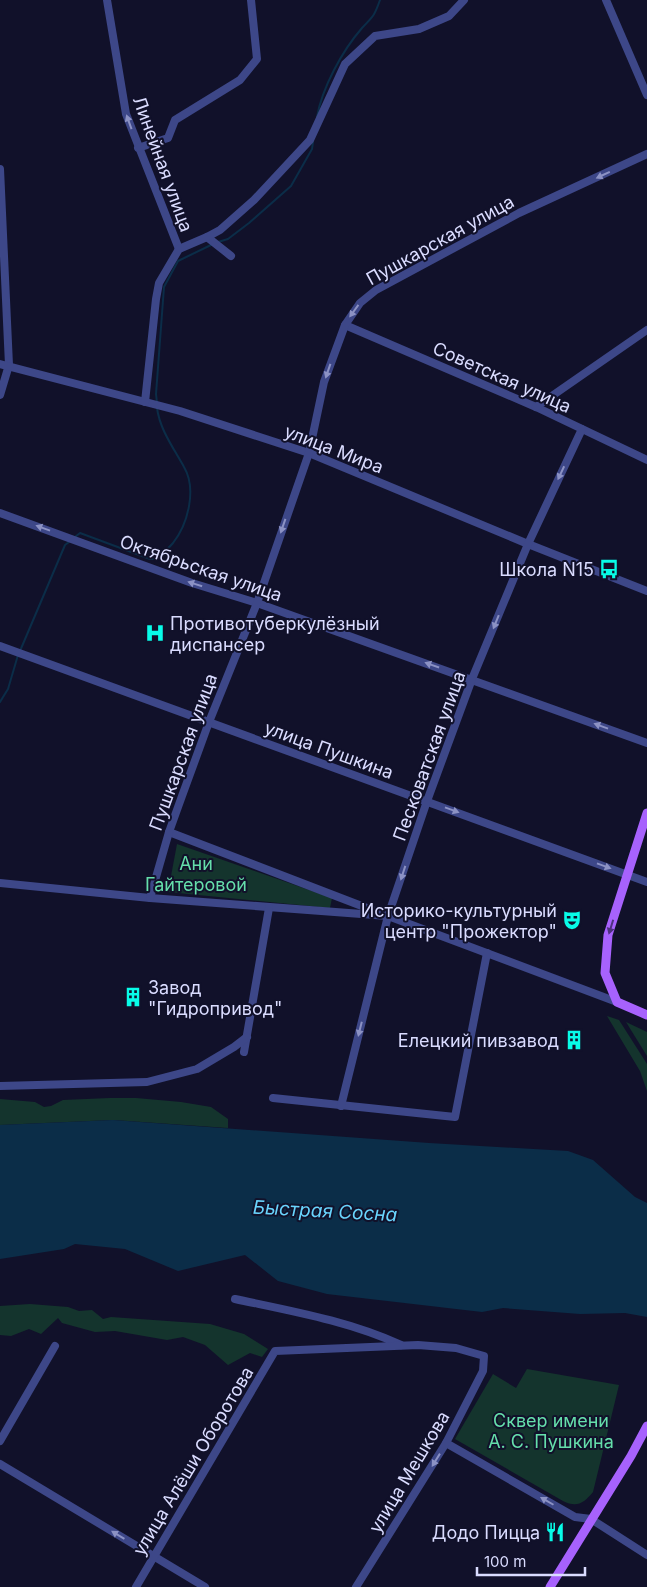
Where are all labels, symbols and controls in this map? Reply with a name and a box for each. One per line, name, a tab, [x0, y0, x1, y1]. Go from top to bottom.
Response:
street label: Линейная улица	[129, 93, 197, 235]
one-way arrow	[125, 115, 132, 130]
one-way arrow	[596, 171, 610, 179]
street label: Пушкарская улица	[362, 191, 518, 289]
one-way arrow	[349, 304, 359, 318]
street label: Советская улица	[430, 337, 574, 417]
one-way arrow	[324, 363, 331, 378]
street label: улица Мира	[281, 420, 387, 478]
one-way arrow	[557, 466, 565, 480]
one-way arrow	[279, 519, 287, 534]
one-way arrow	[35, 524, 50, 531]
street label: Октябрьская улица	[117, 530, 285, 606]
bus stop icon: Школа N15	[598, 558, 620, 580]
place label: Школа N15	[499, 559, 594, 580]
one-way arrow	[188, 580, 203, 587]
place label: Противотуберкулёзный диспансер	[170, 613, 380, 655]
one-way arrow	[492, 615, 500, 630]
hospital icon: Противотуберкулёзный диспансер	[144, 622, 166, 644]
one-way arrow	[424, 661, 439, 669]
street label: Песковатская улица	[389, 668, 469, 844]
street label: Пушкарская улица	[145, 671, 221, 833]
street label: улица Пушкина	[262, 717, 396, 783]
one-way arrow	[593, 722, 608, 730]
one-way arrow	[444, 807, 459, 814]
park label: Ани Гайтеровой	[145, 853, 247, 895]
one-way arrow	[597, 863, 612, 870]
one-way arrow	[399, 865, 406, 880]
place label: Историко-культурный центр "Прожектор"	[361, 900, 557, 942]
theatre icon: Историко-культурный центр "Прожектор"	[561, 909, 583, 931]
one-way arrow	[606, 919, 614, 934]
place label: Завод "Гидропривод"	[148, 977, 282, 1019]
building icon: Завод "Гидропривод"	[122, 986, 144, 1008]
one-way arrow	[356, 1022, 364, 1037]
building icon: Елецкий пивзавод	[563, 1029, 585, 1051]
place label: Елецкий пивзавод	[398, 1030, 559, 1051]
water label: Быстрая Сосна	[252, 1196, 398, 1226]
street label: улица Алёши Оборотова	[128, 1363, 258, 1559]
street label: улица Мешкова	[364, 1407, 454, 1537]
park label: Сквер имени А. С. Пушкина	[488, 1410, 614, 1452]
one-way arrow	[431, 1453, 440, 1467]
one-way arrow	[541, 1496, 554, 1505]
restaurant icon: Додо Пицца	[544, 1521, 566, 1543]
place label: Додо Пицца	[432, 1522, 540, 1543]
one-way arrow	[112, 1530, 125, 1539]
scale bar	[477, 1544, 584, 1576]
text: 100 m	[484, 1552, 526, 1571]

